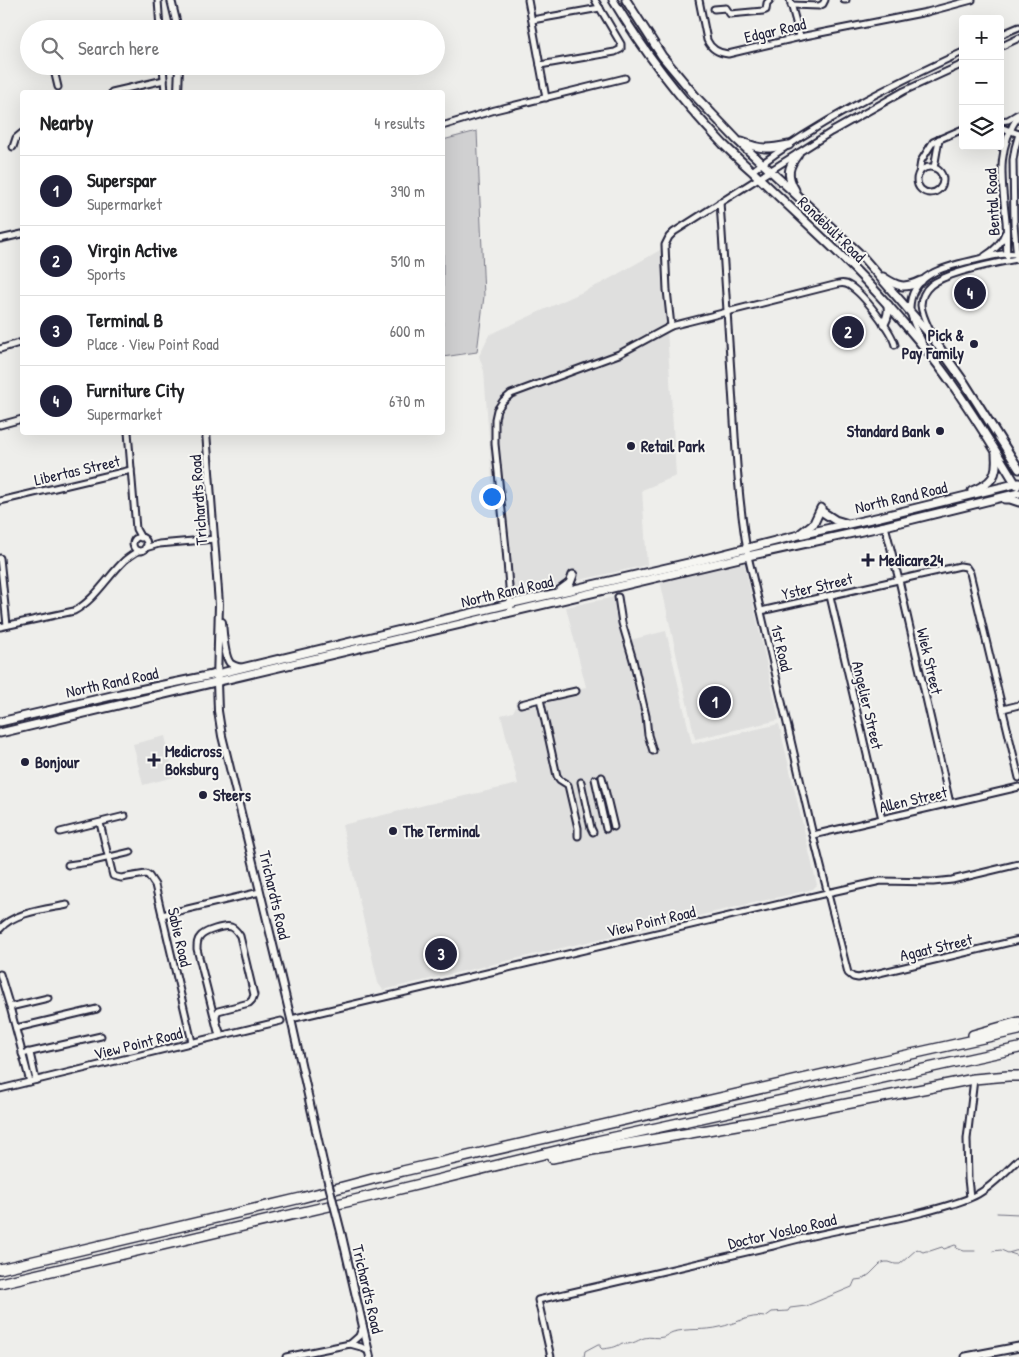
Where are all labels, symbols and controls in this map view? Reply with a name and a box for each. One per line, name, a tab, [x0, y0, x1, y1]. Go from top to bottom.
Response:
street label: Edgar Road	[742, 12, 808, 48]
map controls	[959, 15, 1004, 150]
button: +	[959, 15, 1004, 60]
search box	[20, 20, 445, 75]
icon: search	[38, 34, 66, 62]
text: Search here	[78, 35, 159, 61]
button: −	[959, 60, 1004, 105]
button: layers	[959, 105, 1004, 150]
text: Nearby	[40, 108, 93, 137]
text: 4 results	[374, 112, 425, 134]
text: Superspar	[87, 167, 157, 193]
street label: Bental Road	[979, 168, 1005, 236]
text: 1	[53, 180, 59, 202]
text: 390 m	[390, 180, 425, 202]
street label: Rondebult Road	[793, 191, 871, 267]
text: Supermarket	[87, 193, 162, 215]
text: Virgin Active	[87, 237, 178, 263]
text: 2	[52, 250, 60, 272]
text: 510 m	[391, 250, 425, 272]
text: Sports	[87, 263, 125, 285]
pin: 4	[954, 274, 986, 312]
text: Terminal B	[87, 307, 163, 333]
pin: 2	[832, 313, 864, 351]
text: 3	[52, 320, 60, 342]
text: 600 m	[390, 320, 425, 342]
place label: Pick & Pay Family	[902, 324, 965, 365]
text: Place · View Point Road	[87, 333, 219, 355]
marker: Pick & Pay Family	[968, 338, 980, 350]
text: Furniture City	[87, 377, 185, 403]
text: 4	[53, 390, 59, 412]
text: 670 m	[389, 390, 425, 412]
text: Supermarket	[87, 403, 162, 425]
place label: Standard Bank	[847, 420, 930, 442]
marker: Standard Bank	[934, 425, 946, 437]
place label: Retail Park	[641, 435, 705, 457]
marker: Retail Park	[625, 440, 637, 452]
street label: Libertas Street	[32, 449, 123, 491]
street label: Trichardts Road	[184, 454, 212, 546]
street label: North Rand Road	[853, 476, 949, 518]
your location	[479, 484, 505, 510]
place label: Medicare24	[879, 549, 943, 571]
marker: Medicare24	[861, 553, 875, 567]
street label: Yster Street	[779, 567, 855, 605]
street label: North Rand Road	[459, 570, 555, 612]
street label: 1st Road	[766, 622, 798, 674]
street label: Wiek Street	[912, 626, 948, 697]
street label: Angelier Street	[847, 659, 889, 752]
street label: North Rand Road	[64, 661, 160, 703]
pin: 1	[699, 683, 731, 721]
place label: Medicross Boksburg	[165, 740, 223, 781]
place label: Bonjour	[35, 751, 80, 773]
marker: Medicross Boksburg	[147, 753, 161, 767]
marker: Bonjour	[19, 756, 31, 768]
street label: Allen Street	[877, 780, 950, 818]
place label: Steers	[213, 784, 252, 806]
marker: Steers	[197, 789, 209, 801]
place label: The Terminal	[402, 820, 480, 842]
marker: The Terminal	[387, 825, 399, 837]
street label: Trichardts Road	[254, 848, 296, 942]
street label: View Point Road	[604, 900, 698, 942]
street label: Sabie Road	[163, 905, 197, 969]
street label: Agaat Street	[898, 928, 975, 966]
pin: 3	[425, 935, 457, 973]
street label: View Point Road	[91, 1021, 185, 1065]
street label: Doctor Vosloo Road	[726, 1208, 838, 1254]
street label: Trichardts Road	[347, 1242, 389, 1336]

